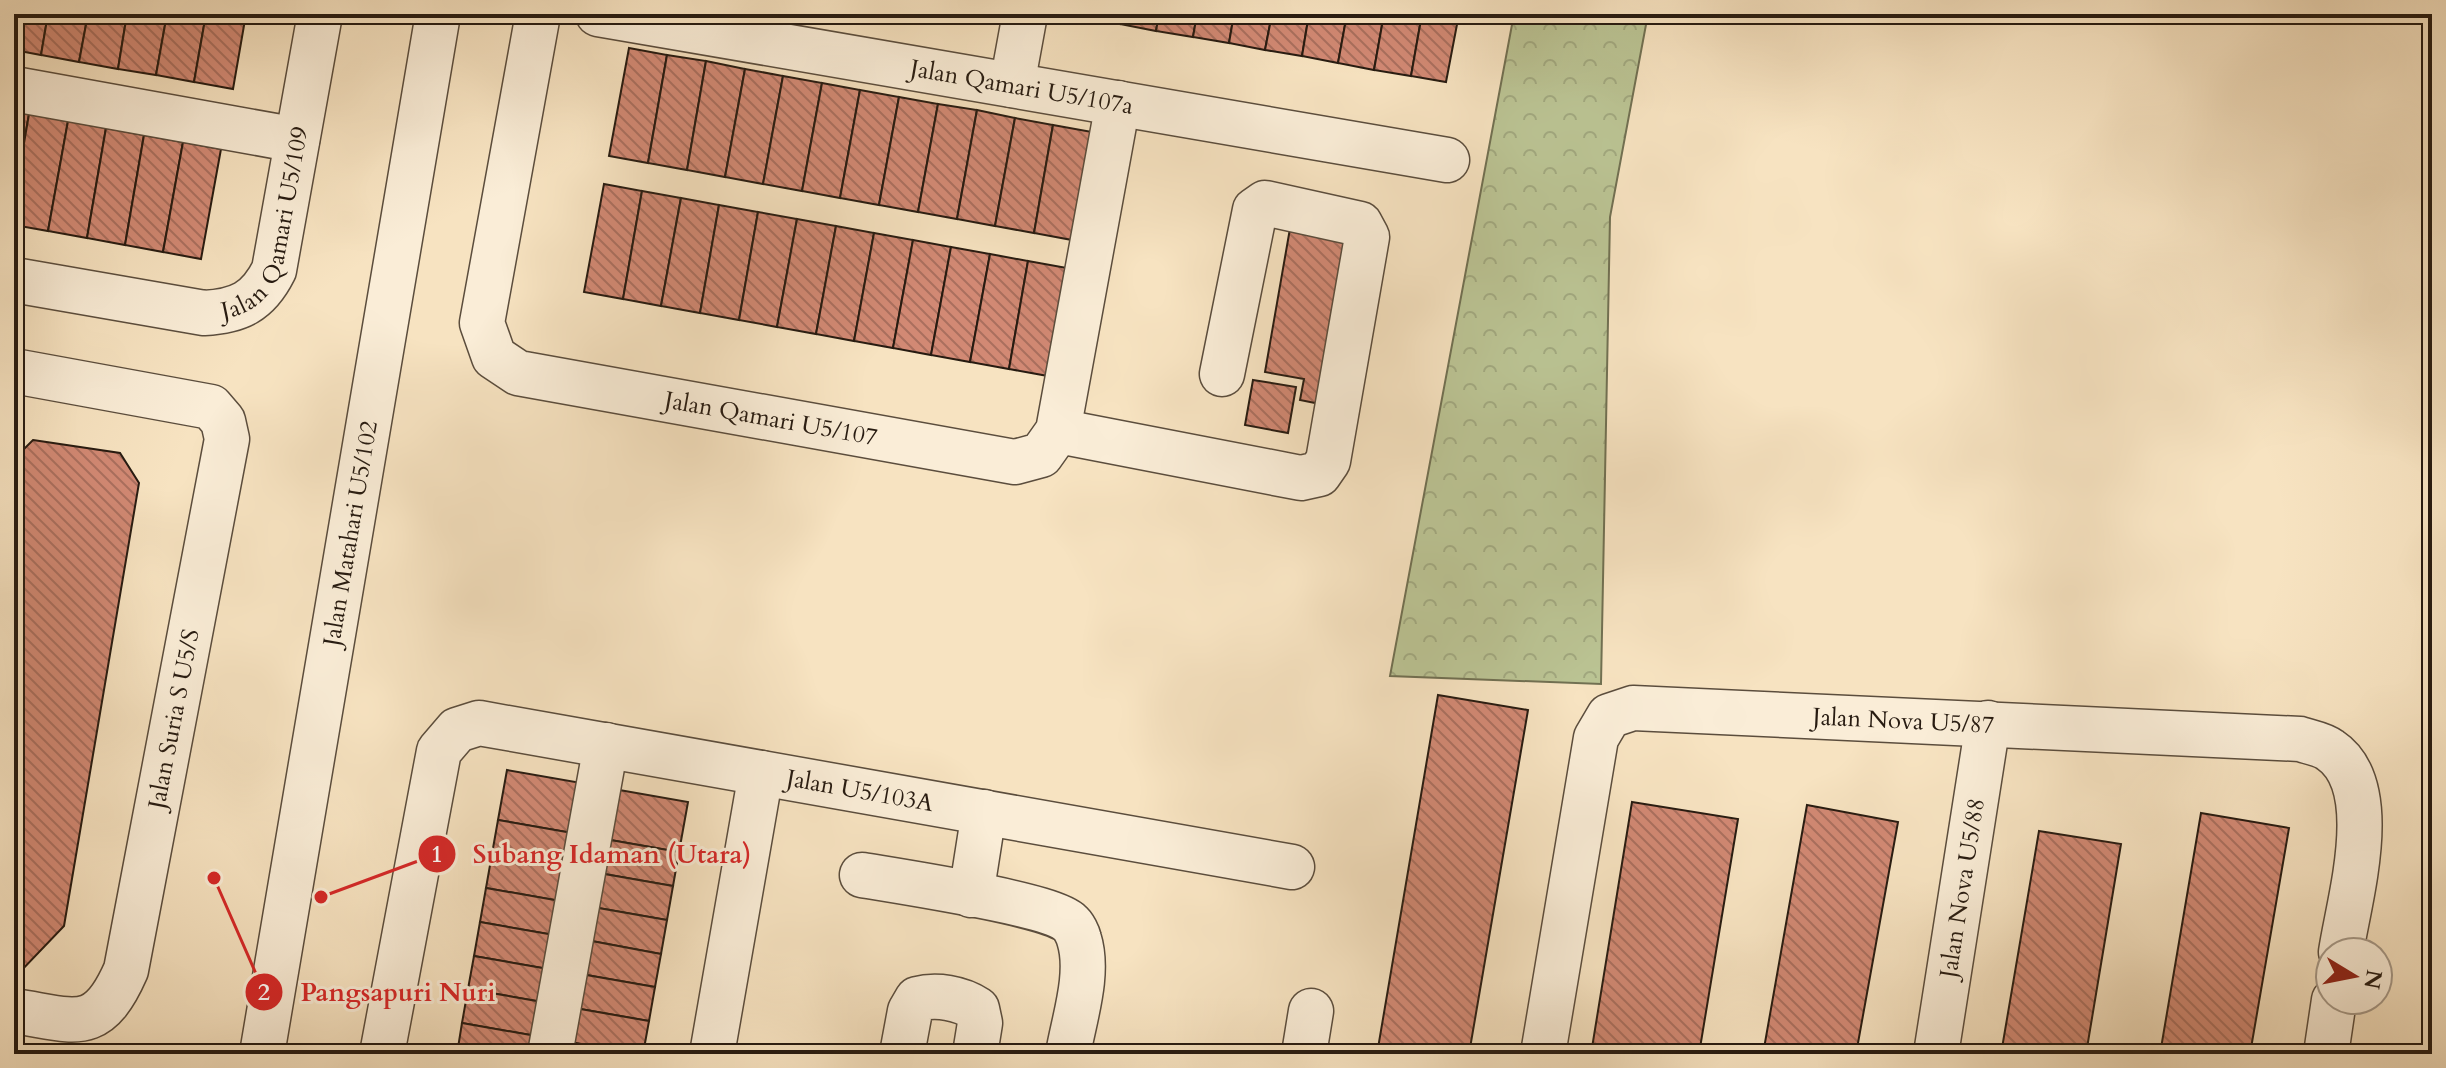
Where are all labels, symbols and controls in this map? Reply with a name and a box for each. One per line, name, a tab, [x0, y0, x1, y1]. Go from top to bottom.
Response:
street label: Jalan Qamari U5/107a	[905, 51, 1136, 122]
street label: Jalan Qamari U5/109	[215, 124, 316, 328]
street label: Jalan Qamari U5/107	[659, 383, 880, 454]
street label: Jalan Matahari U5/102	[314, 418, 385, 652]
street label: Jalan Suria S U5/S	[140, 626, 208, 815]
street label: Jalan Nova U5/87	[1809, 700, 1995, 741]
street label: Jalan U5/103A	[781, 761, 937, 820]
street label: Jalan Nova U5/88	[1931, 796, 1992, 983]
callout: Subang Idaman (Utara)	[417, 829, 767, 879]
text: Subang Idaman (Utara)	[473, 837, 751, 872]
text: 1	[431, 838, 443, 871]
north arrow	[2314, 936, 2394, 1016]
callout: Pangsapuri Nuri	[244, 967, 511, 1017]
text: N	[2356, 967, 2389, 991]
text: Pangsapuri Nuri	[300, 975, 496, 1010]
text: 2	[258, 976, 270, 1009]

